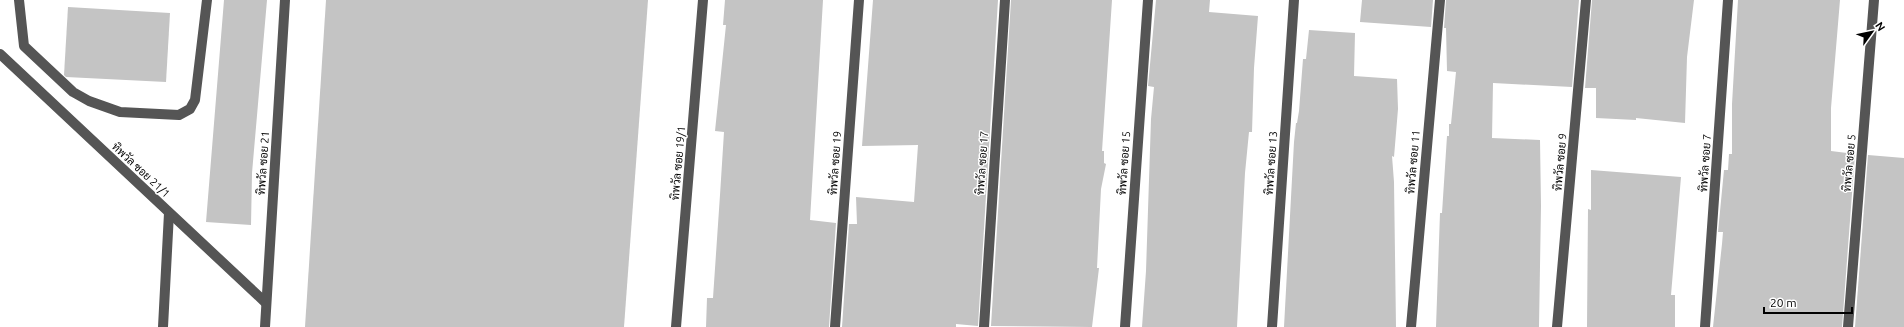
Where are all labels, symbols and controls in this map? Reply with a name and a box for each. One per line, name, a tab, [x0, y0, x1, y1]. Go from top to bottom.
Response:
north arrow	[1852, 12, 1892, 52]
text: N	[1873, 20, 1888, 33]
street label: ทิพวัล ซอย 19/1	[668, 125, 687, 201]
street label: ทิพวัล ซอย 11	[1403, 129, 1422, 194]
street label: ทิพวัล ซอย 21	[254, 131, 271, 195]
street label: ทิพวัล ซอย 19	[826, 131, 843, 195]
street label: ทิพวัล ซอย 17	[973, 131, 990, 195]
street label: ทิพวัล ซอย 15	[1115, 131, 1132, 195]
street label: ทิพวัล ซอย 13	[1262, 131, 1279, 195]
street label: ทิพวัล ซอย 9	[1551, 133, 1569, 191]
street label: ทิพวัล ซอย 7	[1696, 134, 1713, 192]
street label: ทิพวัล ซอย 5	[1840, 134, 1858, 192]
street label: ทิพวัล ซอย 21/1	[110, 140, 173, 200]
scale bar	[1764, 289, 1852, 315]
text: 20 m	[1770, 296, 1797, 309]

